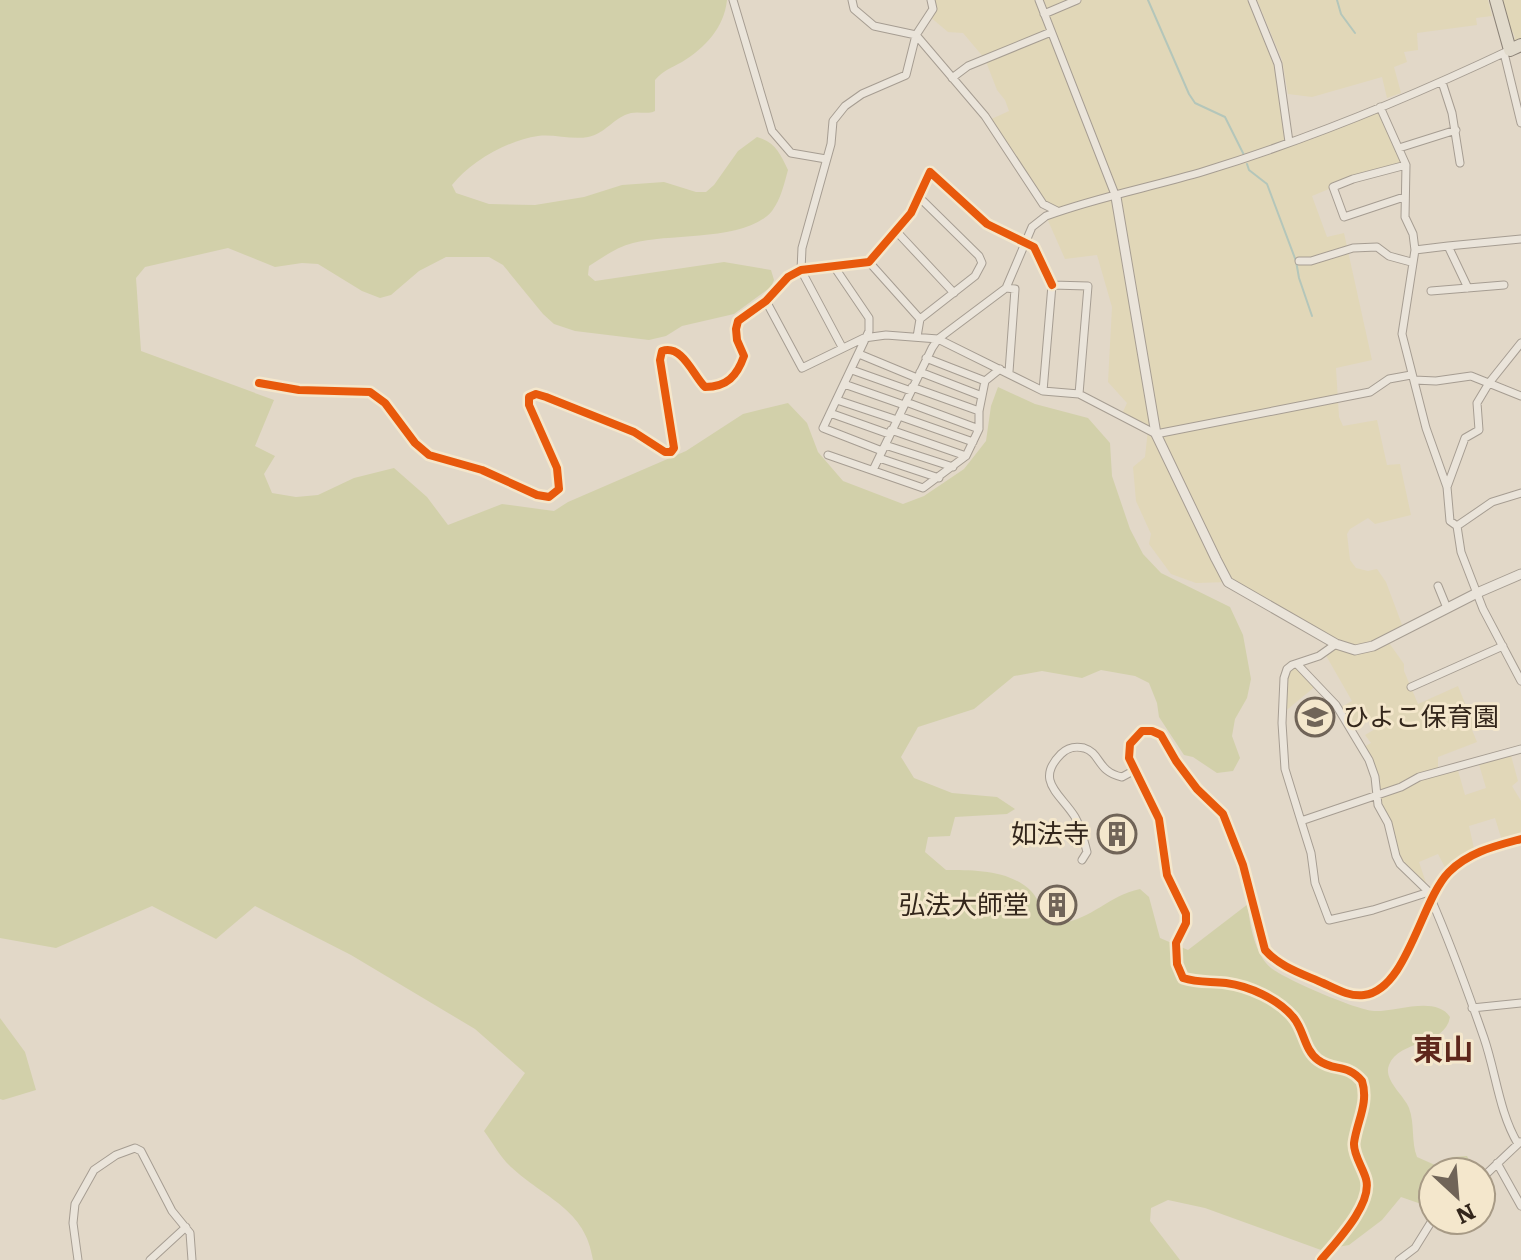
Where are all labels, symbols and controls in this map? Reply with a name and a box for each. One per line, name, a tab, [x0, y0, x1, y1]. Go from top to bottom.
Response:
place label: ひよこ保育園	[1343, 695, 1499, 734]
school or university icon: ひよこ保育園	[1294, 696, 1336, 738]
place label: 如法寺	[1011, 812, 1089, 851]
building icon: 如法寺	[1096, 813, 1138, 855]
place label: 弘法大師堂	[899, 883, 1029, 922]
building icon: 弘法大師堂	[1036, 884, 1078, 926]
district label: 東山	[1413, 1025, 1473, 1069]
north arrow	[1417, 1156, 1497, 1236]
text: N	[1451, 1196, 1482, 1234]

